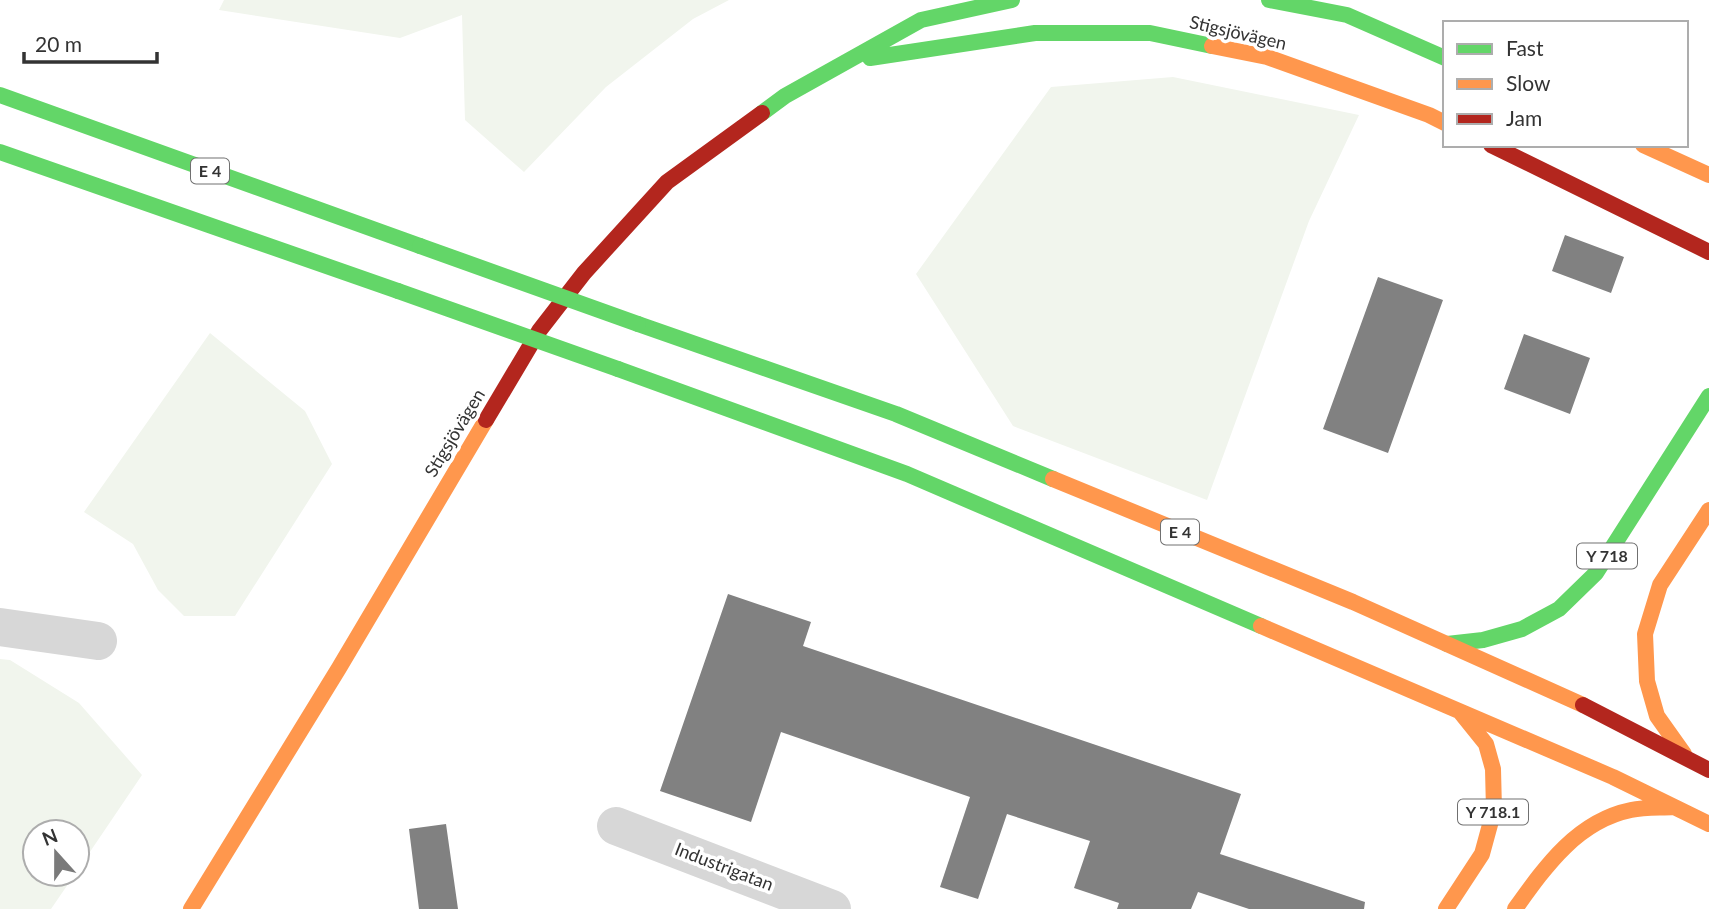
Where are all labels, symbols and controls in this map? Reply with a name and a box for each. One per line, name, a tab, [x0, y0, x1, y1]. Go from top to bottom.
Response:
street label: Stigsjövägen	[1188, 10, 1289, 54]
scale bar	[24, 21, 158, 65]
legend	[1443, 21, 1688, 147]
text: 20 m	[35, 31, 82, 56]
text: Fast	[1506, 35, 1544, 60]
text: Slow	[1506, 70, 1551, 95]
text: Jam	[1506, 105, 1542, 130]
road number: E 4	[191, 158, 229, 183]
street label: Stigsjövägen	[419, 385, 489, 480]
road number: E 4	[1161, 520, 1199, 544]
road number: Y 718	[1577, 544, 1637, 568]
road number: Y 718.1	[1458, 800, 1528, 824]
north arrow	[21, 818, 91, 888]
text: N	[39, 823, 61, 850]
street label: Industrigatan	[672, 837, 777, 895]

